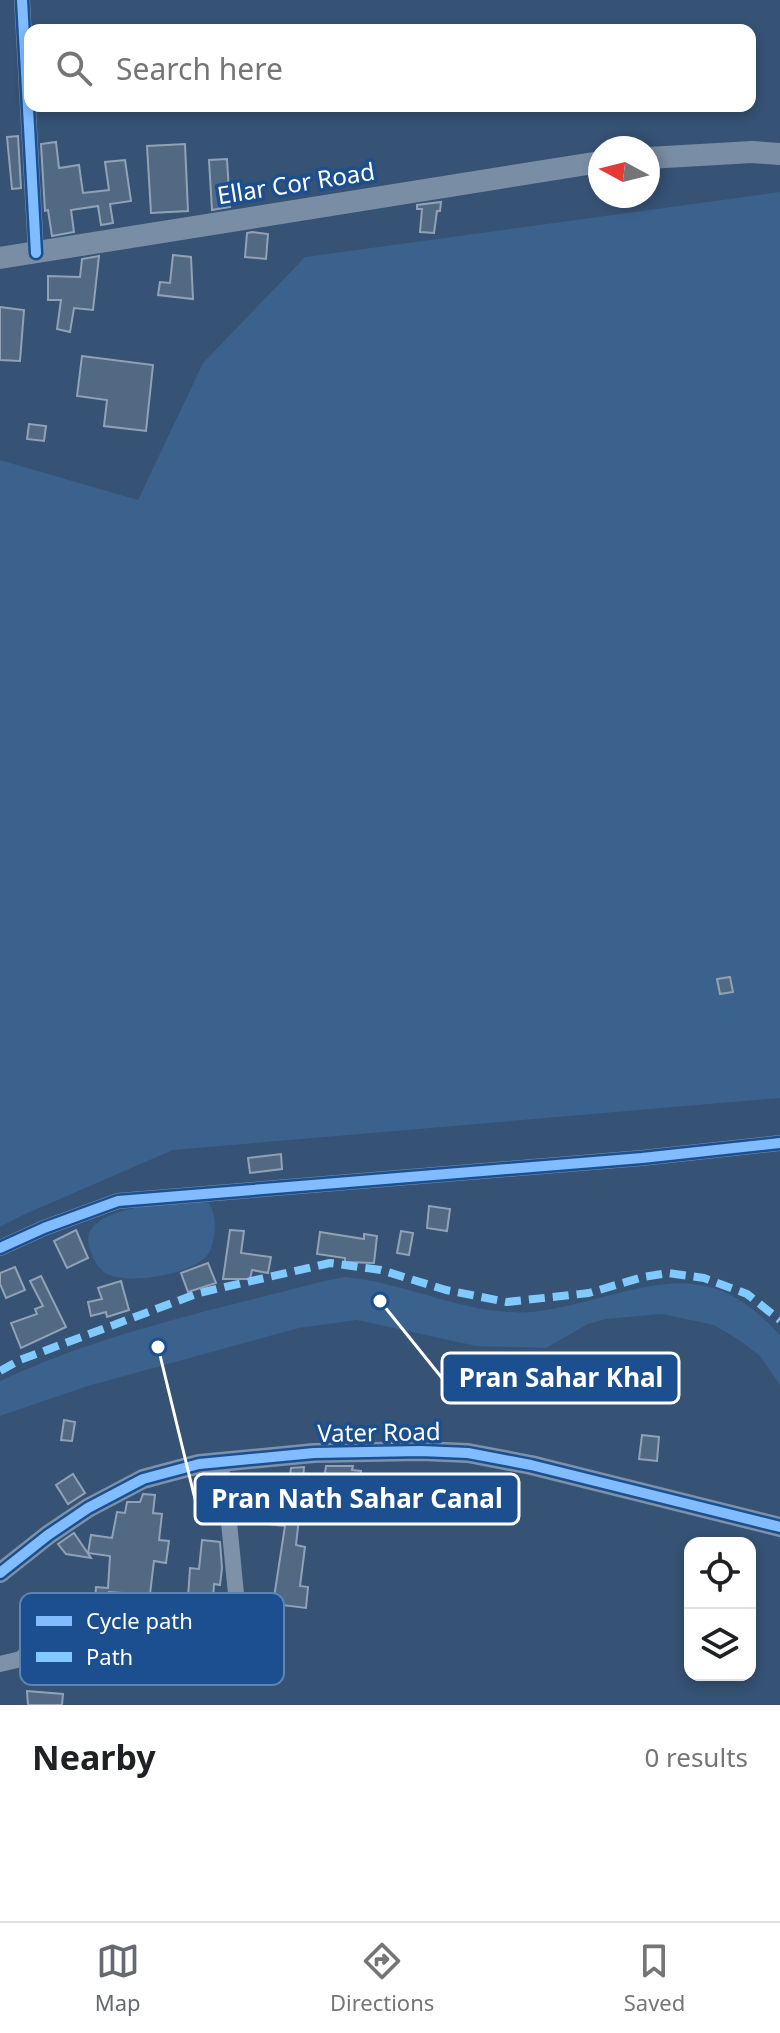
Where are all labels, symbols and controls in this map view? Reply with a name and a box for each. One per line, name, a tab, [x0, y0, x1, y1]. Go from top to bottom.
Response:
search box	[24, 24, 756, 112]
icon: search	[52, 46, 96, 90]
text: Search here	[116, 48, 283, 89]
north arrow	[588, 136, 660, 208]
street label: Ellar Cor Road	[215, 154, 377, 211]
callout: Pran Sahar Khal	[442, 1353, 679, 1403]
text: Pran Sahar Khal	[459, 1359, 663, 1395]
street label: Vater Road	[317, 1414, 441, 1449]
callout: Pran Nath Sahar Canal	[195, 1474, 519, 1524]
text: Pran Nath Sahar Canal	[211, 1480, 503, 1516]
map controls	[684, 1537, 756, 1681]
button: locate	[684, 1537, 756, 1609]
legend	[20, 1593, 284, 1685]
text: Cycle path	[86, 1605, 193, 1635]
button: layers	[684, 1609, 756, 1681]
text: Path	[86, 1641, 133, 1671]
text: Nearby	[32, 1734, 156, 1780]
text: 0 results	[644, 1739, 748, 1775]
tab: Map	[95, 1939, 141, 2017]
tab: Directions	[330, 1939, 434, 2017]
tab: Saved	[624, 1939, 685, 2017]

